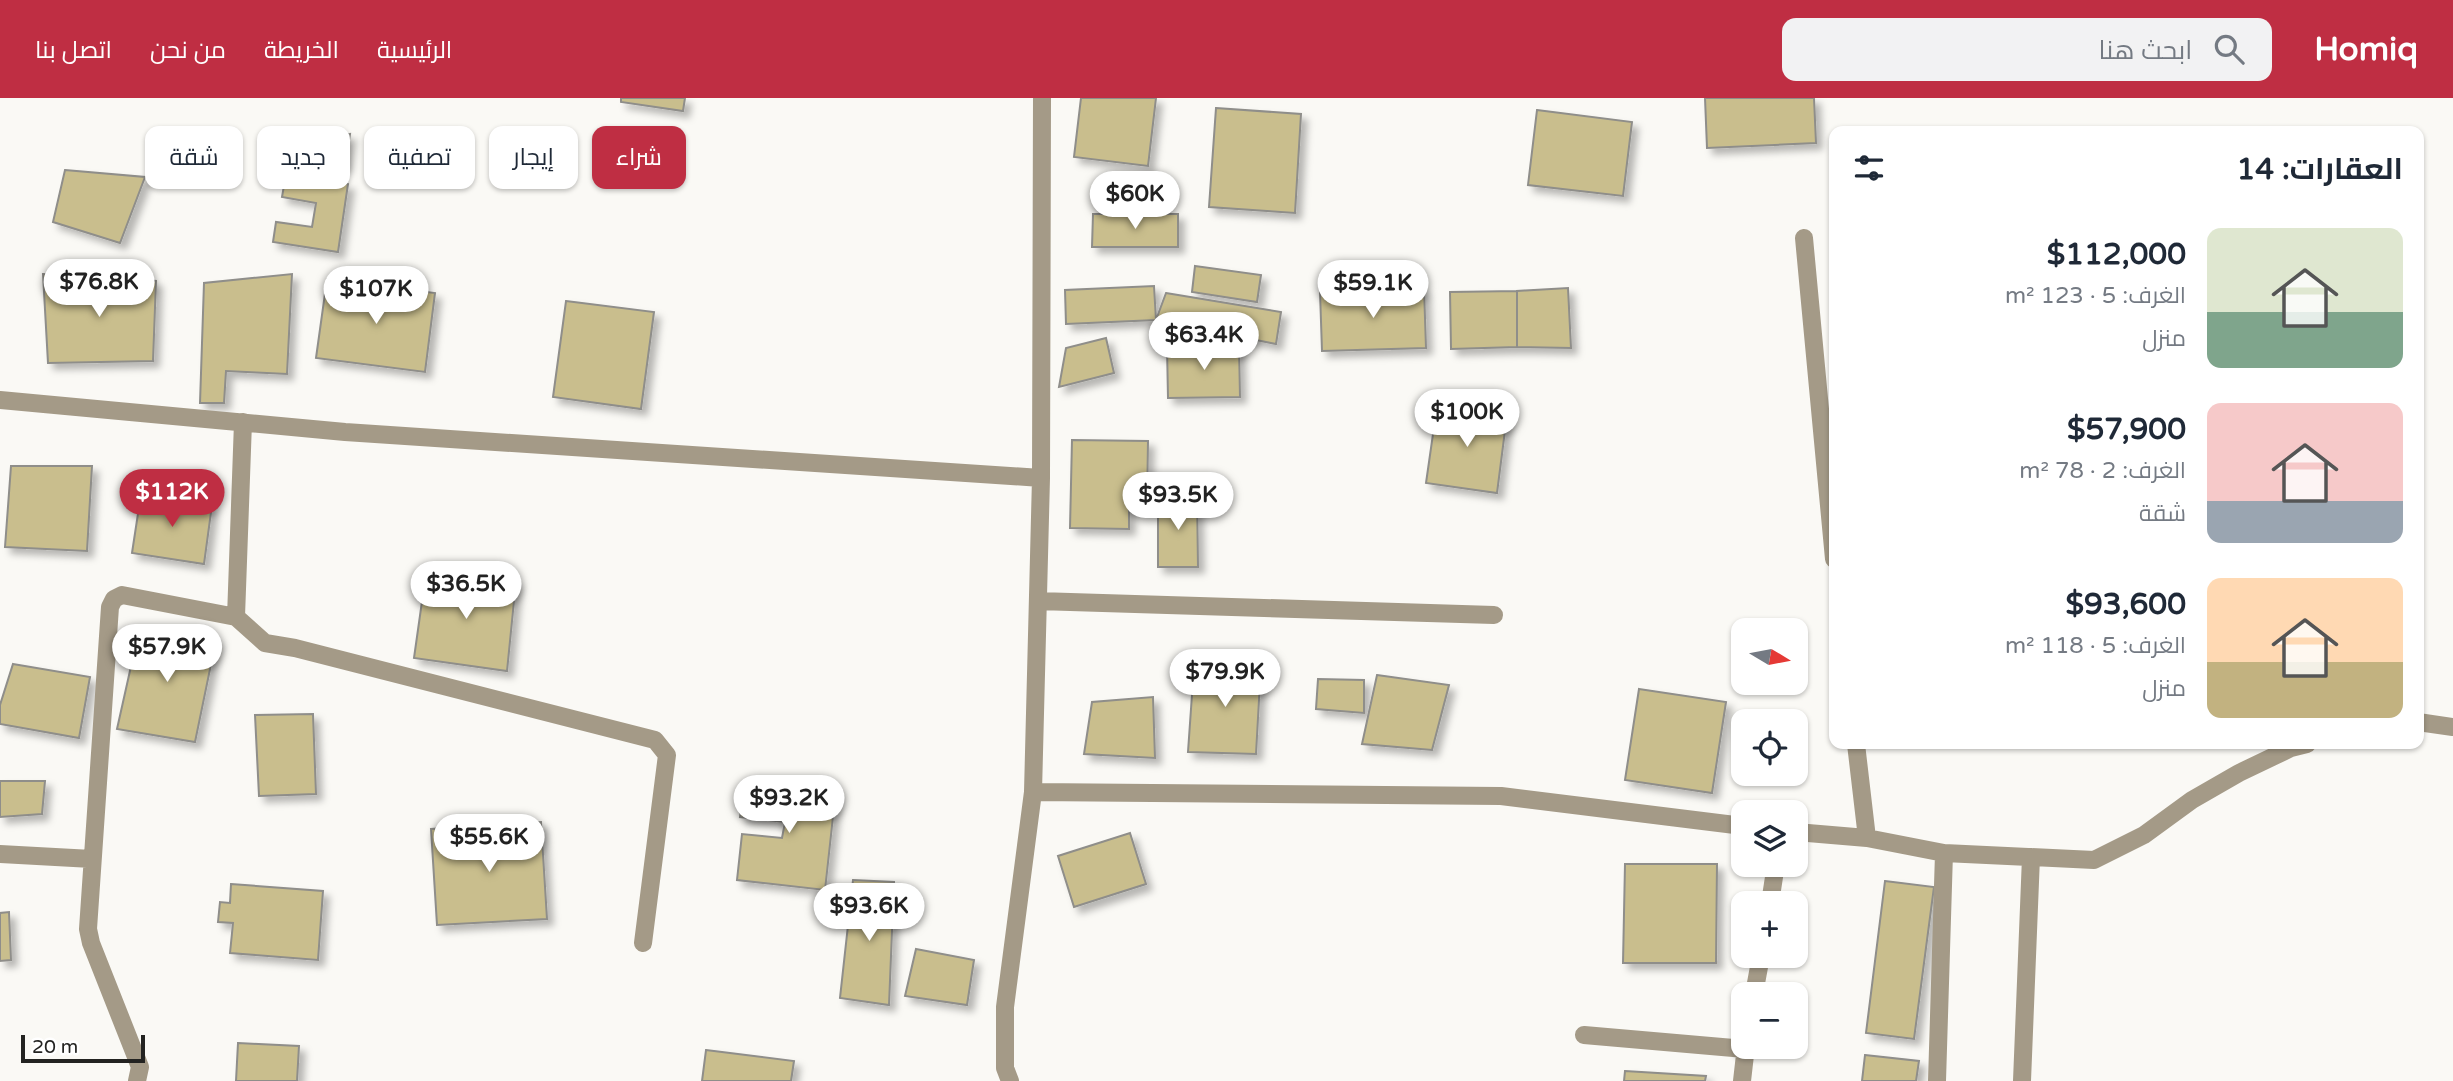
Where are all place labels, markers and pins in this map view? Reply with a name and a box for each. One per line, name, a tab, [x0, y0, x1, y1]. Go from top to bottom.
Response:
pin: $60K	[1094, 172, 1176, 231]
pin: $76.8K	[42, 260, 156, 319]
pin: $59.1K	[1316, 260, 1430, 320]
pin: $107K	[327, 266, 425, 326]
pin: $63.4K	[1147, 313, 1261, 372]
pin: $100K	[1418, 390, 1516, 449]
pin: $112K	[123, 470, 221, 529]
pin: $93.5K	[1121, 472, 1235, 532]
pin: $36.5K	[409, 561, 523, 621]
pin: $57.9K	[110, 624, 224, 684]
pin: $79.9K	[1168, 650, 1282, 709]
pin: $93.2K	[732, 776, 846, 835]
pin: $55.6K	[432, 814, 546, 874]
pin: $93.6K	[812, 884, 926, 943]

